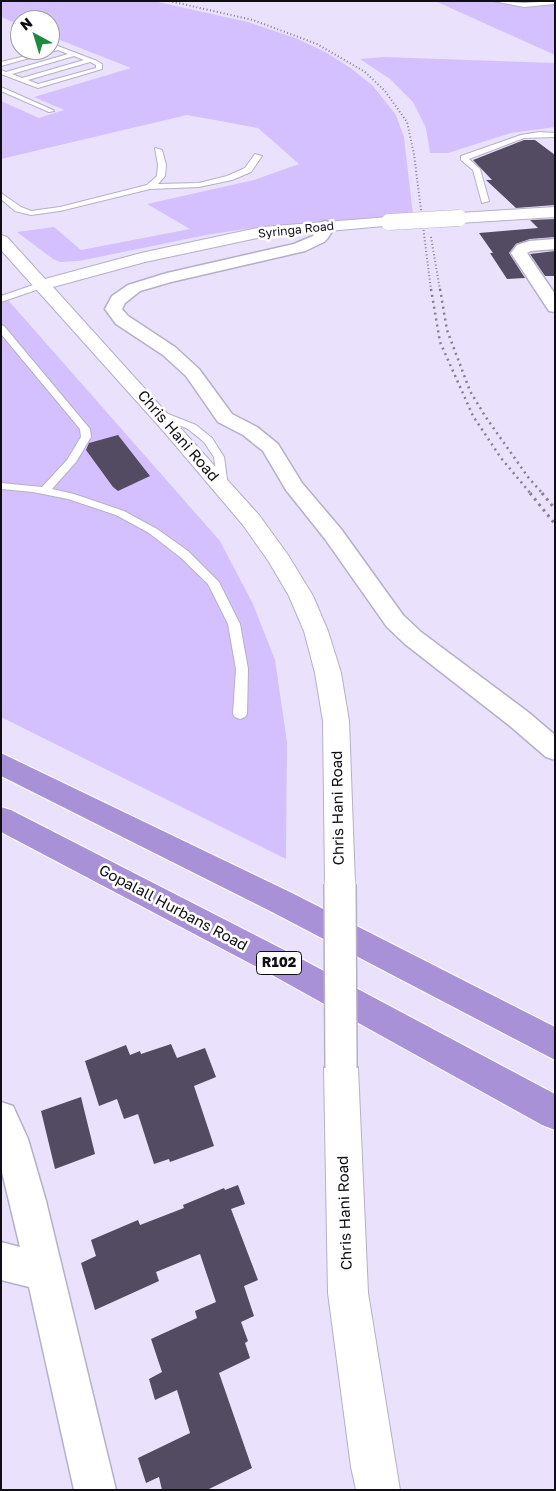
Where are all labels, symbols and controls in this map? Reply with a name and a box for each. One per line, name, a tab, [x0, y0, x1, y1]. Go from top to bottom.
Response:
north arrow	[10, 10, 60, 60]
text: N	[16, 14, 35, 34]
street label: Syringa Road	[257, 219, 335, 241]
street label: Chris Hani Road	[134, 387, 222, 485]
street label: Chris Hani Road	[328, 751, 348, 865]
street label: Gopalall Hurbans Road	[96, 861, 250, 955]
road number: R102	[256, 951, 302, 974]
street label: Chris Hani Road	[334, 1155, 356, 1271]

